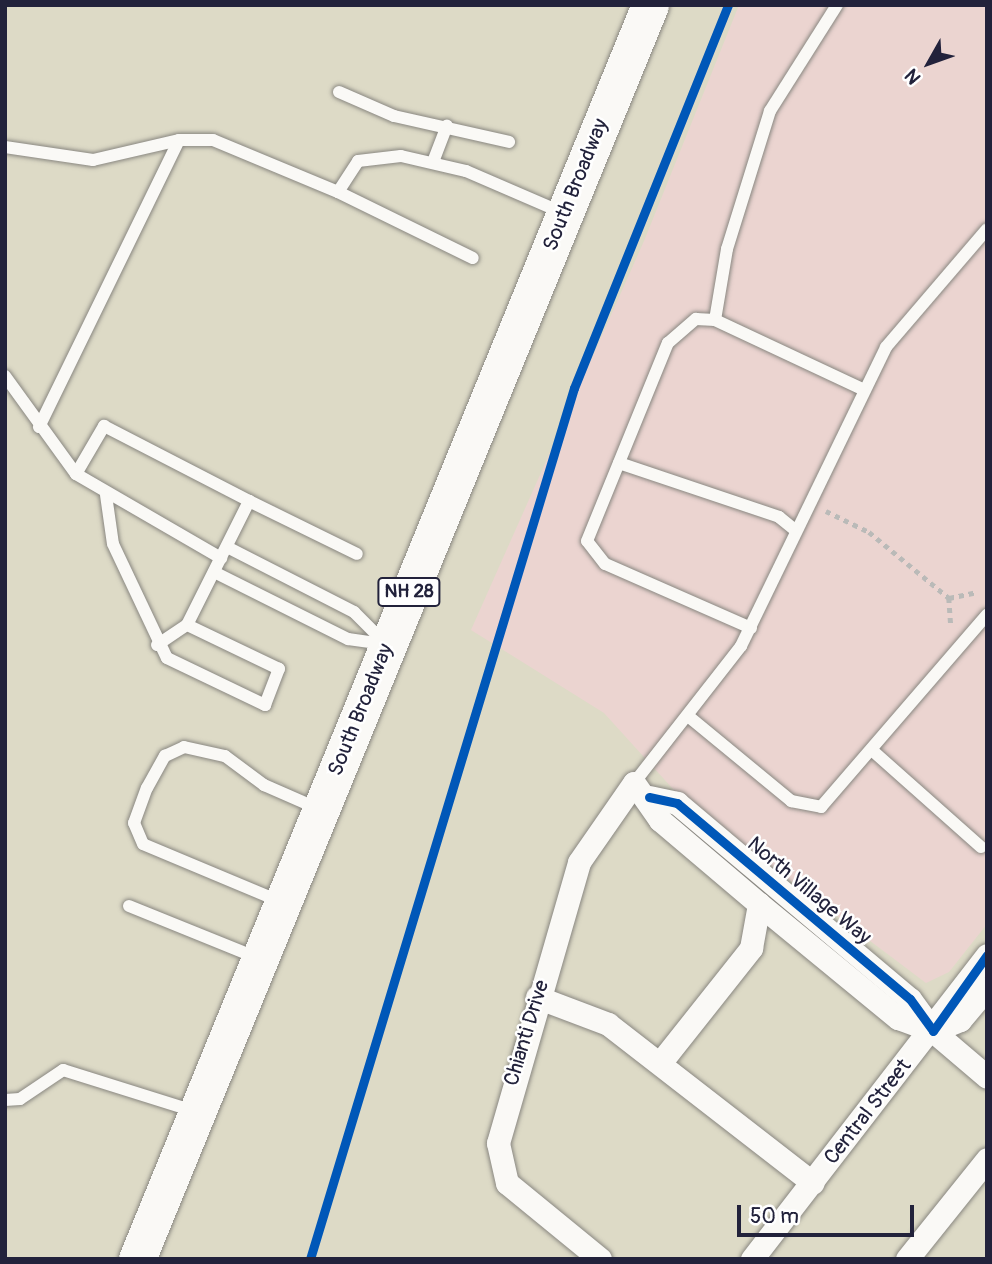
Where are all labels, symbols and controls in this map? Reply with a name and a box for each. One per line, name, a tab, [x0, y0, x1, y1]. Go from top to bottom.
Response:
north arrow	[894, 28, 964, 98]
text: N	[900, 64, 926, 89]
street label: South Broadway	[538, 115, 614, 255]
road number: NH 28	[376, 576, 442, 608]
street label: South Broadway	[323, 640, 399, 780]
street label: North Village Way	[742, 832, 876, 950]
street label: Chianti Drive	[499, 977, 555, 1089]
street label: Central Street	[819, 1054, 917, 1170]
scale bar	[740, 1190, 917, 1234]
text: 50 m	[750, 1203, 799, 1230]

